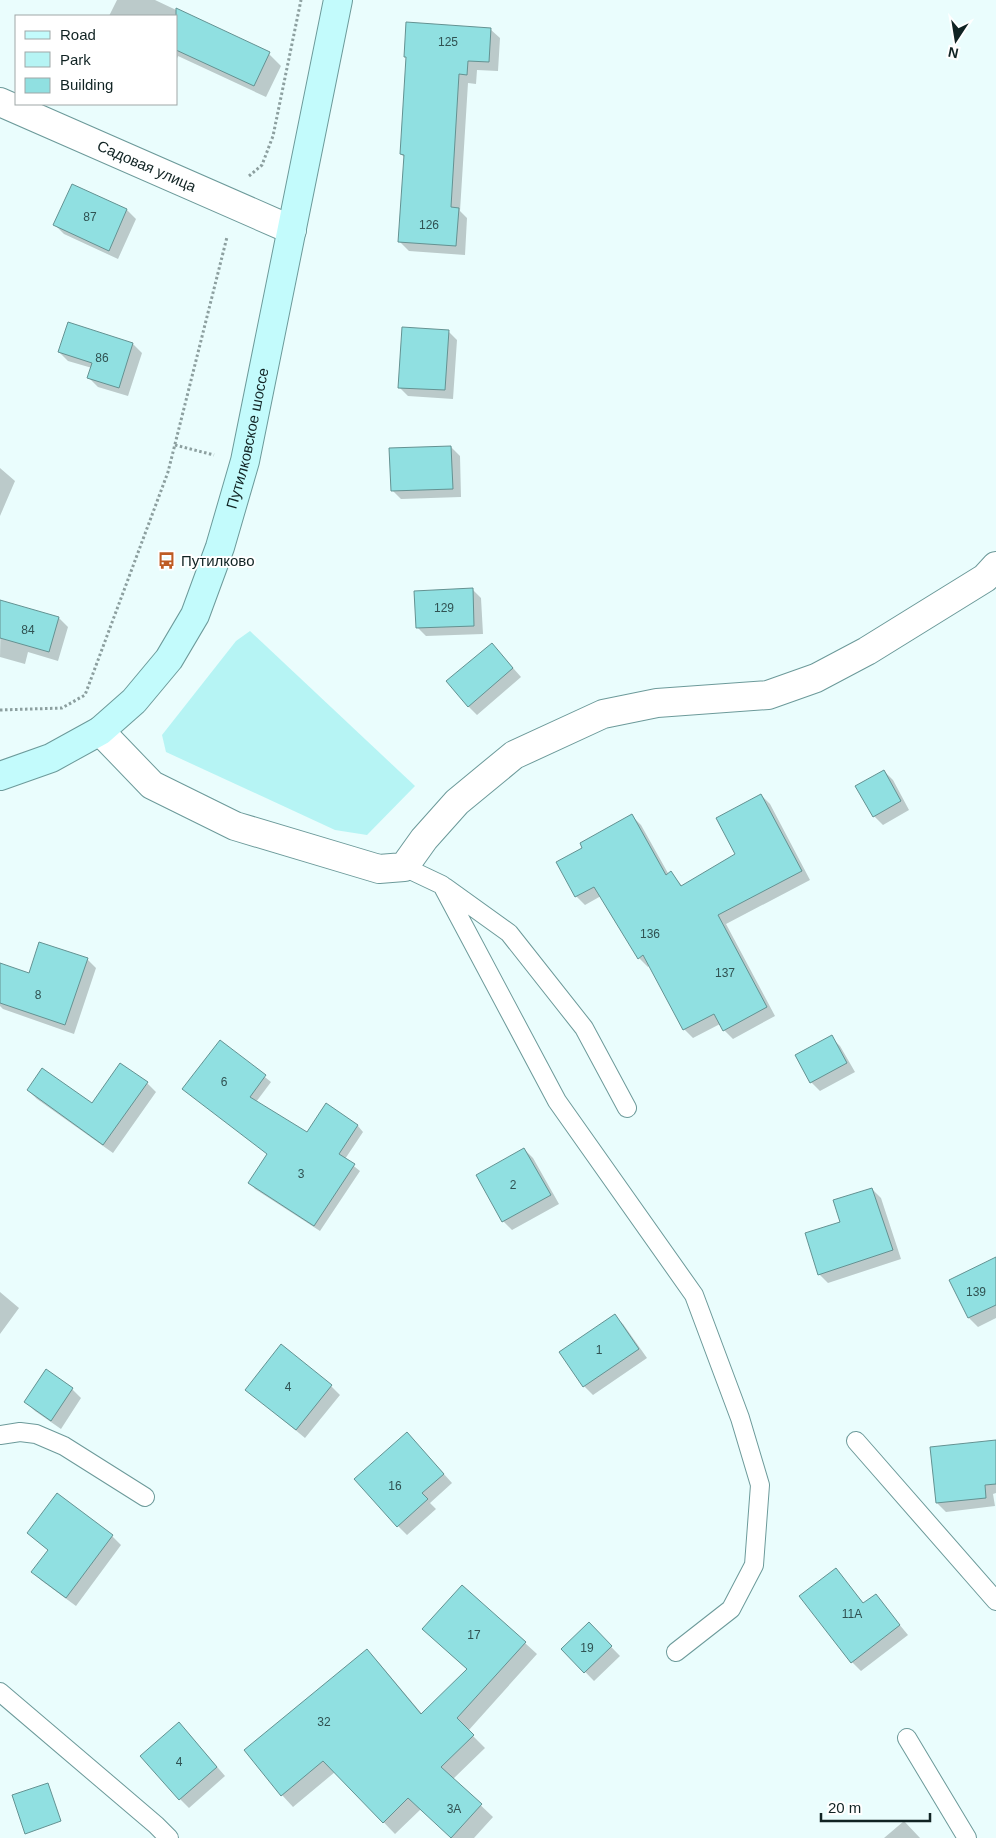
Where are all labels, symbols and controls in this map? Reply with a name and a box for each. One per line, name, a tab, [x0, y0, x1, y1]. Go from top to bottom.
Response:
legend	[15, 15, 178, 105]
north arrow	[931, 15, 981, 65]
text: Road	[60, 26, 96, 43]
house number: 125	[438, 35, 458, 49]
text: N	[947, 44, 960, 62]
text: Park	[60, 51, 91, 68]
text: Building	[60, 76, 113, 93]
street label: Садовая улица	[95, 137, 199, 195]
house number: 87	[83, 210, 97, 224]
house number: 126	[419, 218, 439, 232]
house number: 86	[95, 351, 109, 365]
street label: Путилковское шоссе	[223, 366, 272, 510]
bus stop icon: Путилково	[157, 551, 177, 571]
place label: Путилково	[181, 552, 255, 569]
house number: 129	[434, 601, 454, 615]
house number: 84	[21, 623, 35, 637]
house number: 136	[640, 927, 660, 941]
house number: 137	[715, 966, 735, 980]
house number: 8	[35, 988, 42, 1002]
house number: 6	[221, 1075, 228, 1089]
house number: 3	[298, 1167, 305, 1181]
house number: 2	[510, 1178, 517, 1192]
house number: 139	[966, 1285, 986, 1299]
house number: 1	[596, 1343, 603, 1357]
house number: 4	[285, 1380, 292, 1394]
house number: 16	[388, 1479, 402, 1493]
house number: 11А	[842, 1607, 862, 1621]
house number: 17	[467, 1628, 481, 1642]
house number: 19	[580, 1641, 594, 1655]
house number: 32	[317, 1715, 331, 1729]
house number: 4	[176, 1755, 183, 1769]
scale bar	[821, 1790, 930, 1822]
text: 20 m	[828, 1799, 861, 1816]
house number: 3А	[447, 1802, 461, 1816]

